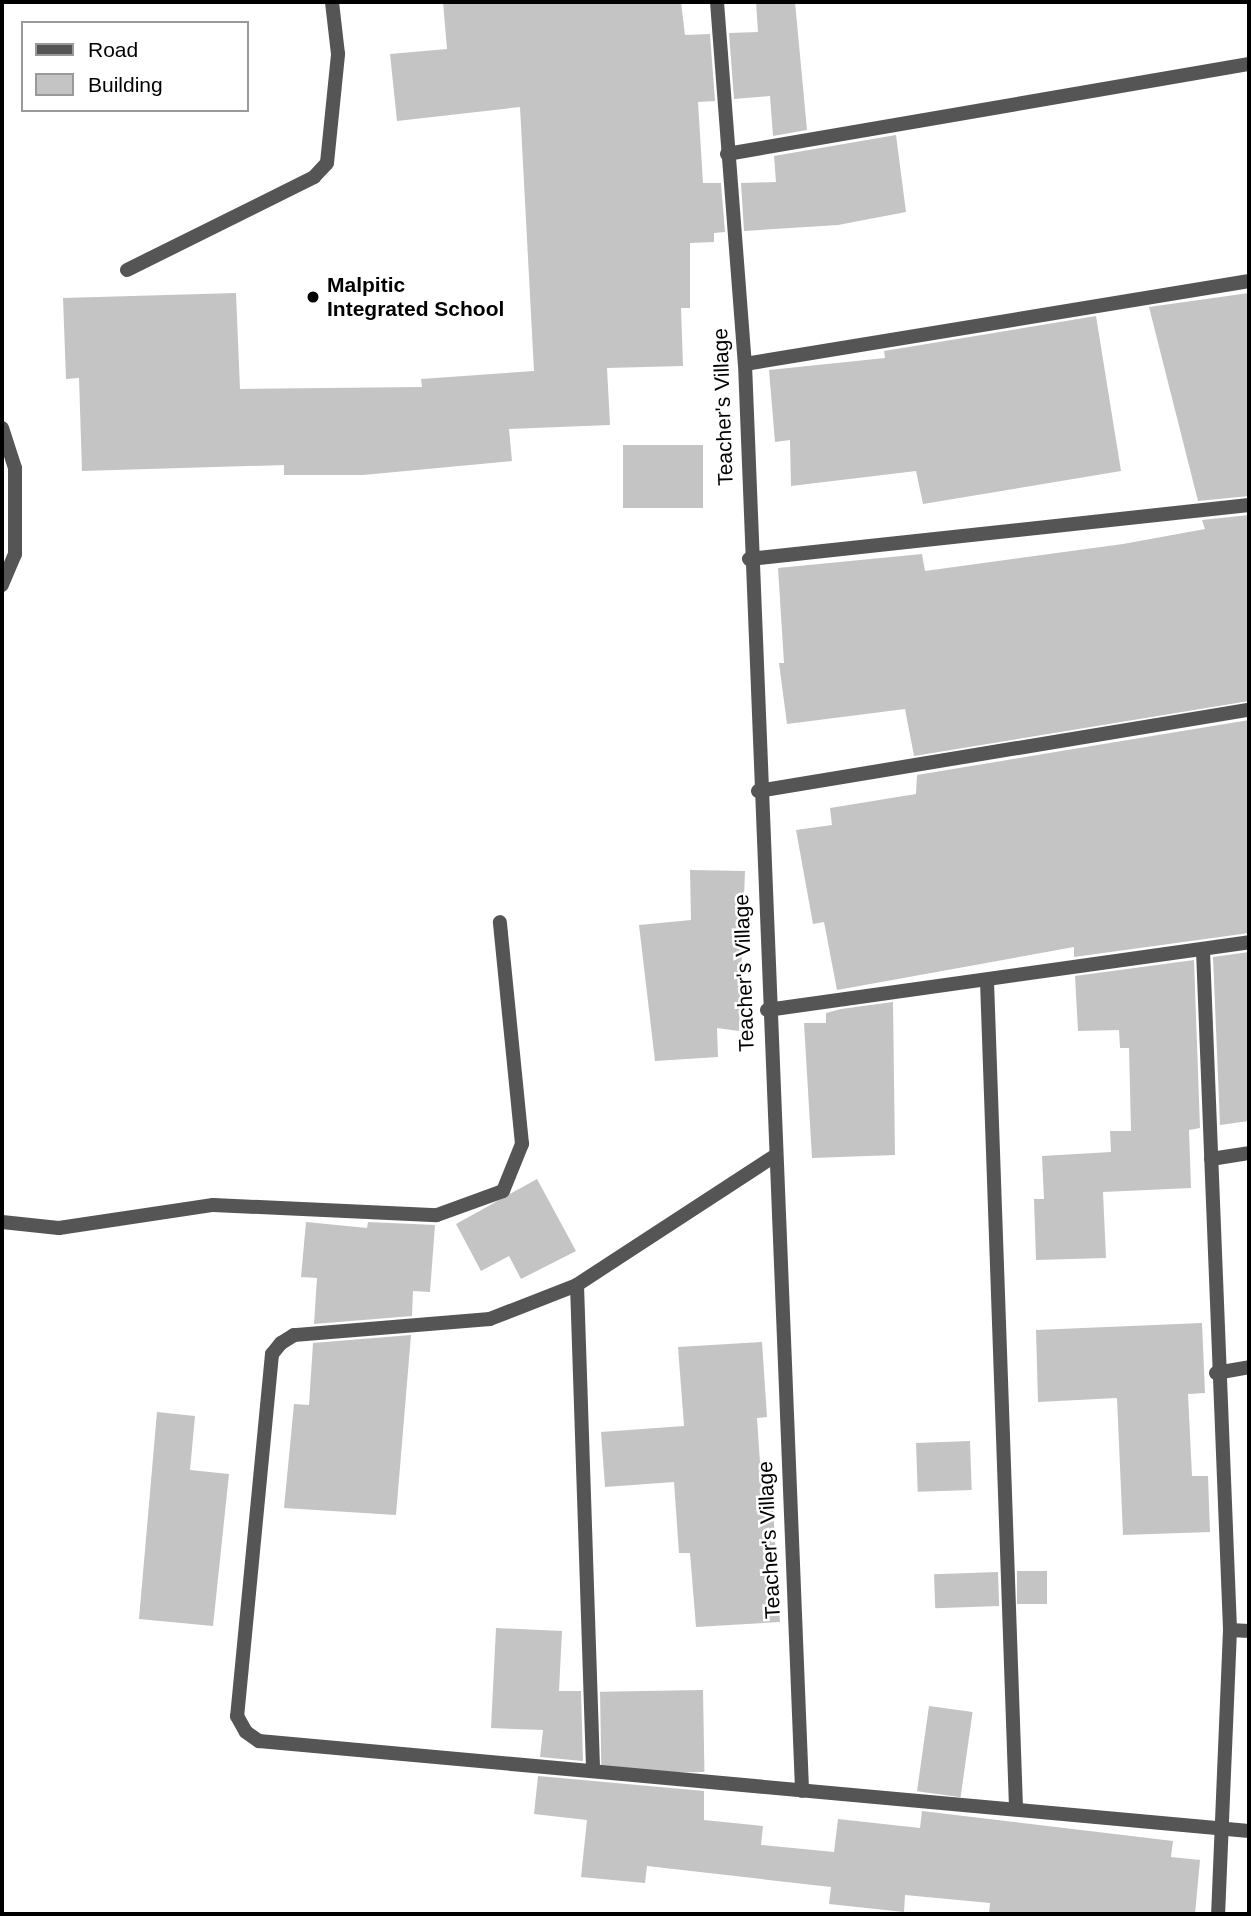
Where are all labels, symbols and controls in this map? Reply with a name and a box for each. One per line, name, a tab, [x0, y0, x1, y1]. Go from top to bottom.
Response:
legend	[21, 21, 248, 112]
text: Road	[88, 38, 138, 61]
text: Building	[88, 73, 163, 96]
place label: Malpitic Integrated School	[327, 272, 504, 322]
marker: Malpitic Integrated School	[305, 289, 321, 305]
street label: Teacher's Village	[708, 328, 738, 486]
street label: Teacher's Village	[729, 894, 759, 1052]
street label: Teacher's Village	[752, 1461, 786, 1619]

